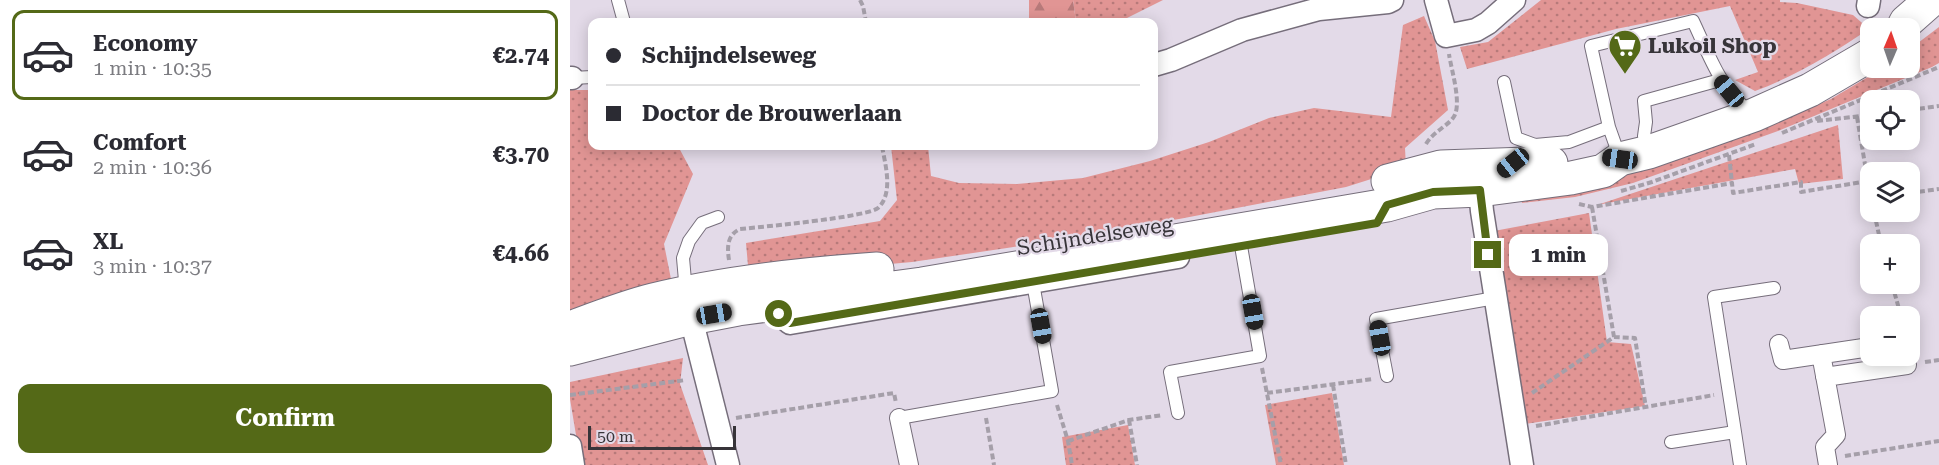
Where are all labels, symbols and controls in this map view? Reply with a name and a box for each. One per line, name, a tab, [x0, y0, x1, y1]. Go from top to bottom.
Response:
north arrow	[1860, 18, 1920, 78]
map controls	[1860, 18, 1920, 366]
icon: car	[21, 28, 75, 82]
supermarket icon: Lukoil Shop	[1607, 28, 1643, 75]
text: Economy	[93, 31, 197, 56]
place label: Lukoil Shop	[1648, 34, 1777, 58]
text: €2.74	[493, 43, 549, 68]
text: Schijndelseweg	[642, 43, 816, 68]
text: 1 min · 10:35	[93, 56, 212, 80]
car	[1711, 71, 1747, 111]
button: locate	[1860, 90, 1920, 150]
text: Doctor de Brouwerlaan	[642, 101, 902, 126]
icon: car	[21, 127, 75, 181]
text: Comfort	[93, 130, 186, 155]
text: €3.70	[493, 142, 549, 167]
car	[1493, 145, 1533, 181]
car	[1601, 148, 1639, 170]
text: 2 min · 10:36	[93, 155, 212, 179]
button: layers	[1860, 162, 1920, 222]
street label: Schijndelseweg	[1015, 212, 1175, 260]
icon: car	[21, 226, 75, 280]
text: XL	[93, 229, 123, 254]
callout: 1 min	[1509, 234, 1608, 276]
button: +	[1860, 234, 1920, 294]
text: €4.66	[493, 241, 549, 266]
route end	[1474, 241, 1501, 268]
text: 1 min	[1531, 243, 1586, 267]
text: 3 min · 10:37	[93, 254, 212, 278]
car	[1241, 293, 1265, 331]
route start	[765, 300, 792, 327]
car	[695, 302, 733, 326]
button: −	[1860, 306, 1920, 366]
car	[1029, 307, 1053, 345]
car	[1368, 319, 1392, 357]
button: Confirm	[18, 384, 552, 453]
scale bar	[588, 423, 736, 450]
text: 50 m	[597, 427, 634, 446]

